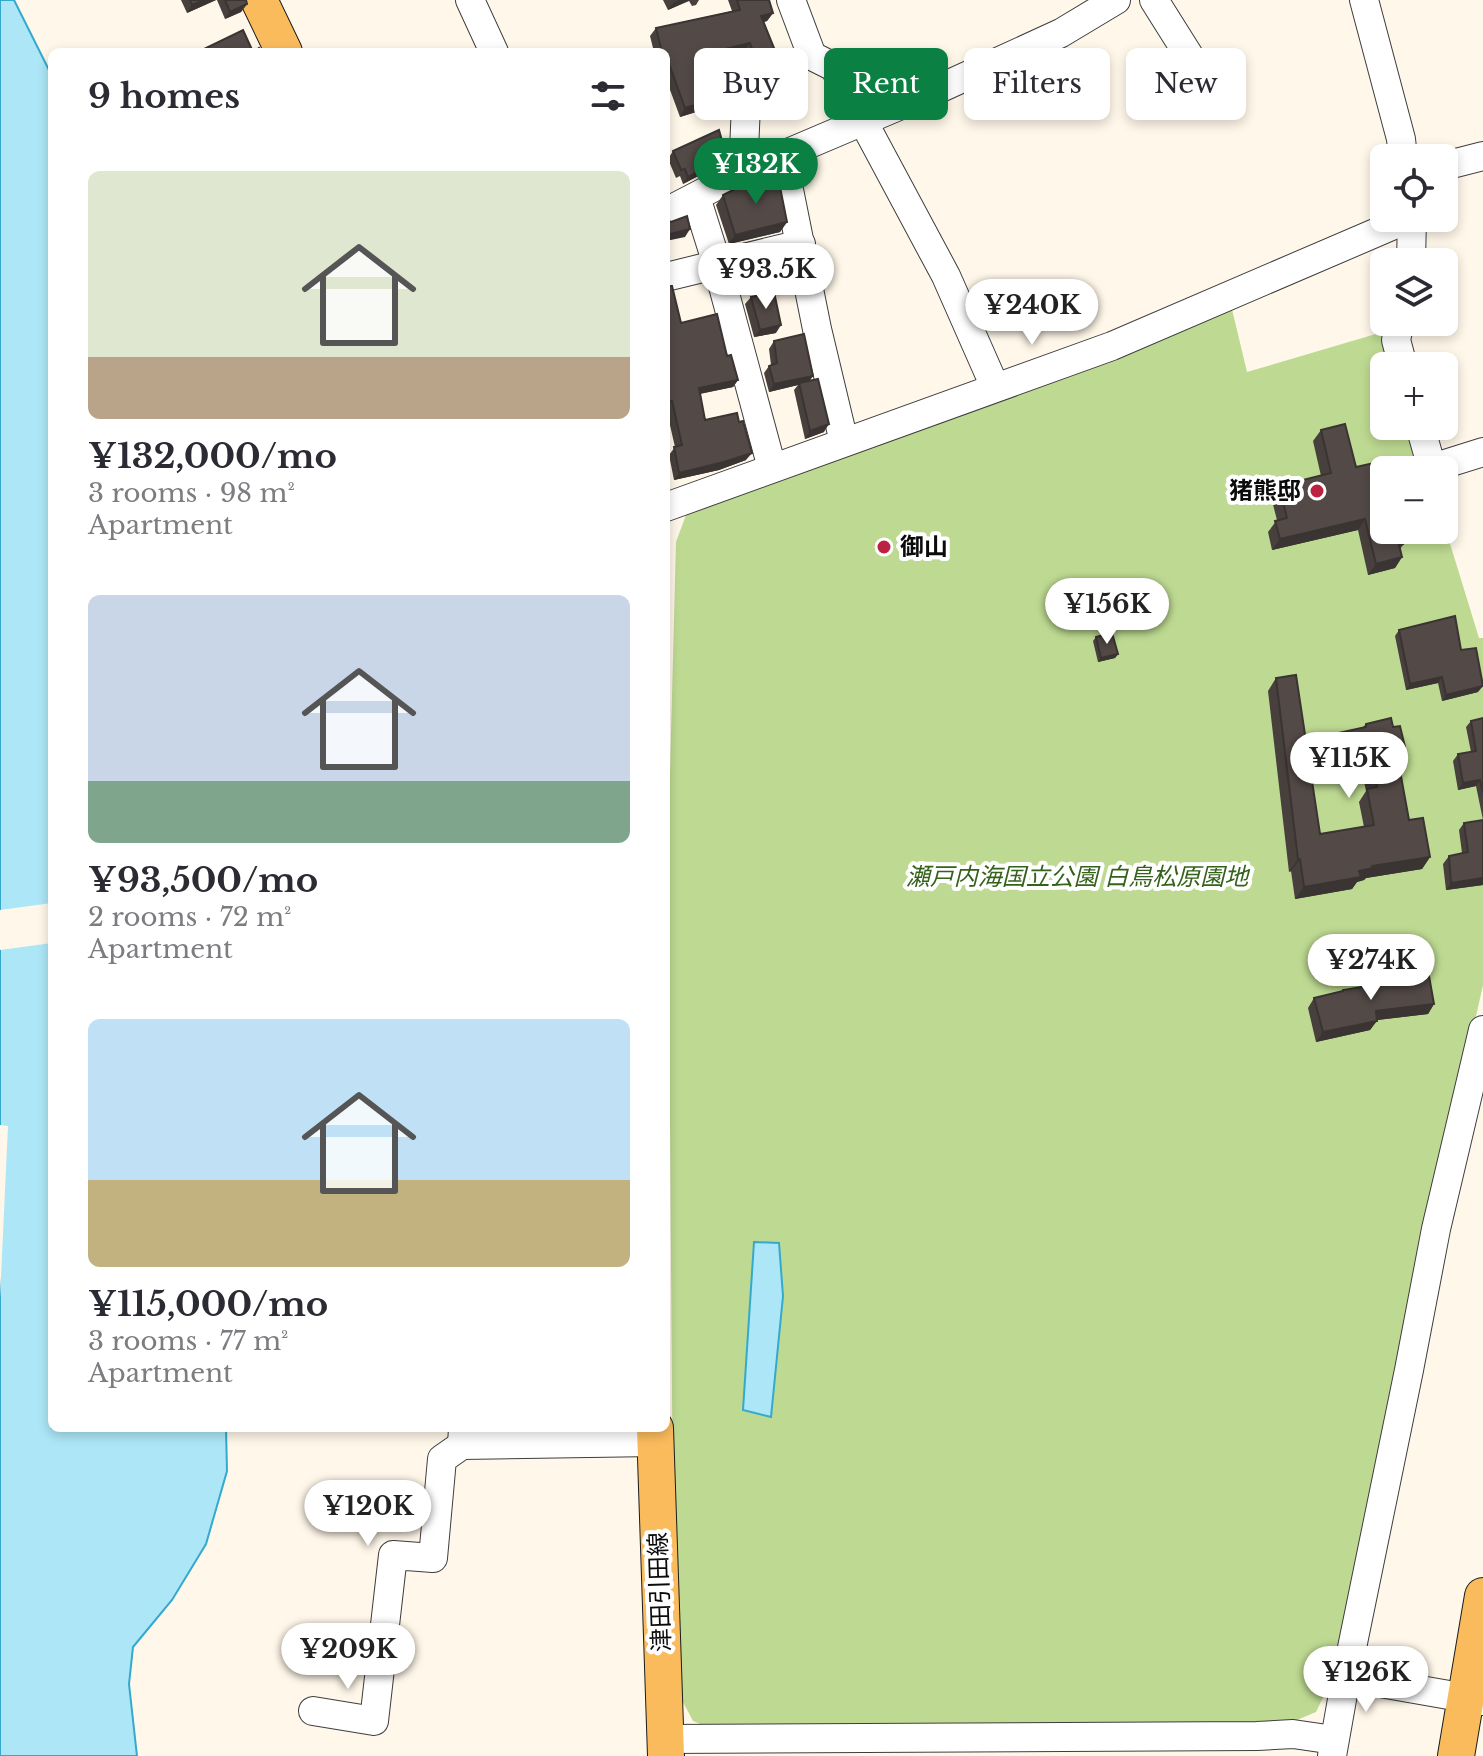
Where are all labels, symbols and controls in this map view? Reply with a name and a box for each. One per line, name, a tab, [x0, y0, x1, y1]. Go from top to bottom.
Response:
chip: Buy	[694, 48, 808, 120]
chip: Rent	[824, 48, 948, 120]
chip: Filters	[964, 48, 1110, 120]
chip: New	[1126, 48, 1246, 120]
icon: filters	[586, 74, 630, 118]
text: 9 homes	[88, 75, 240, 117]
pin: ¥132K	[700, 138, 812, 206]
map controls	[1370, 144, 1458, 544]
button: locate	[1370, 144, 1458, 232]
text: ¥132K	[712, 148, 800, 180]
icon: home	[287, 223, 431, 367]
pin: ¥93.5K	[701, 243, 831, 311]
button: layers	[1370, 248, 1458, 336]
text: ¥93.5K	[716, 253, 816, 285]
pin: ¥240K	[976, 279, 1088, 347]
text: ¥240K	[983, 289, 1081, 321]
button: +	[1370, 352, 1458, 440]
text: ¥132,000/mo	[88, 435, 337, 477]
button: −	[1370, 456, 1458, 544]
place label: 猪熊邸	[1229, 476, 1301, 505]
text: 3 rooms · 98 m²	[88, 477, 295, 509]
marker: 猪熊邸	[1308, 482, 1326, 500]
text: Apartment	[88, 509, 233, 541]
place label: 御山	[900, 532, 948, 561]
marker: 御山	[875, 538, 893, 556]
pin: ¥156K	[1051, 578, 1163, 646]
text: ¥156K	[1063, 588, 1151, 620]
icon: home	[287, 647, 431, 791]
pin: ¥115K	[1293, 732, 1405, 800]
text: ¥115K	[1308, 742, 1390, 774]
text: ¥93,500/mo	[88, 859, 318, 901]
park label: 瀬戸内海国立公園 白鳥松原園地	[906, 862, 1251, 891]
text: 2 rooms · 72 m²	[88, 901, 291, 933]
text: Apartment	[88, 933, 233, 965]
pin: ¥274K	[1315, 934, 1427, 1002]
text: ¥274K	[1326, 944, 1416, 976]
icon: home	[287, 1071, 431, 1215]
text: ¥115,000/mo	[88, 1283, 328, 1325]
text: 3 rooms · 77 m²	[88, 1325, 289, 1357]
text: Apartment	[88, 1357, 233, 1389]
pin: ¥120K	[312, 1480, 424, 1548]
text: ¥120K	[322, 1490, 414, 1522]
street label: 津田引田線	[643, 1532, 676, 1652]
pin: ¥209K	[292, 1623, 404, 1691]
text: ¥209K	[299, 1633, 397, 1665]
pin: ¥126K	[1310, 1646, 1422, 1714]
text: ¥126K	[1321, 1656, 1411, 1688]

